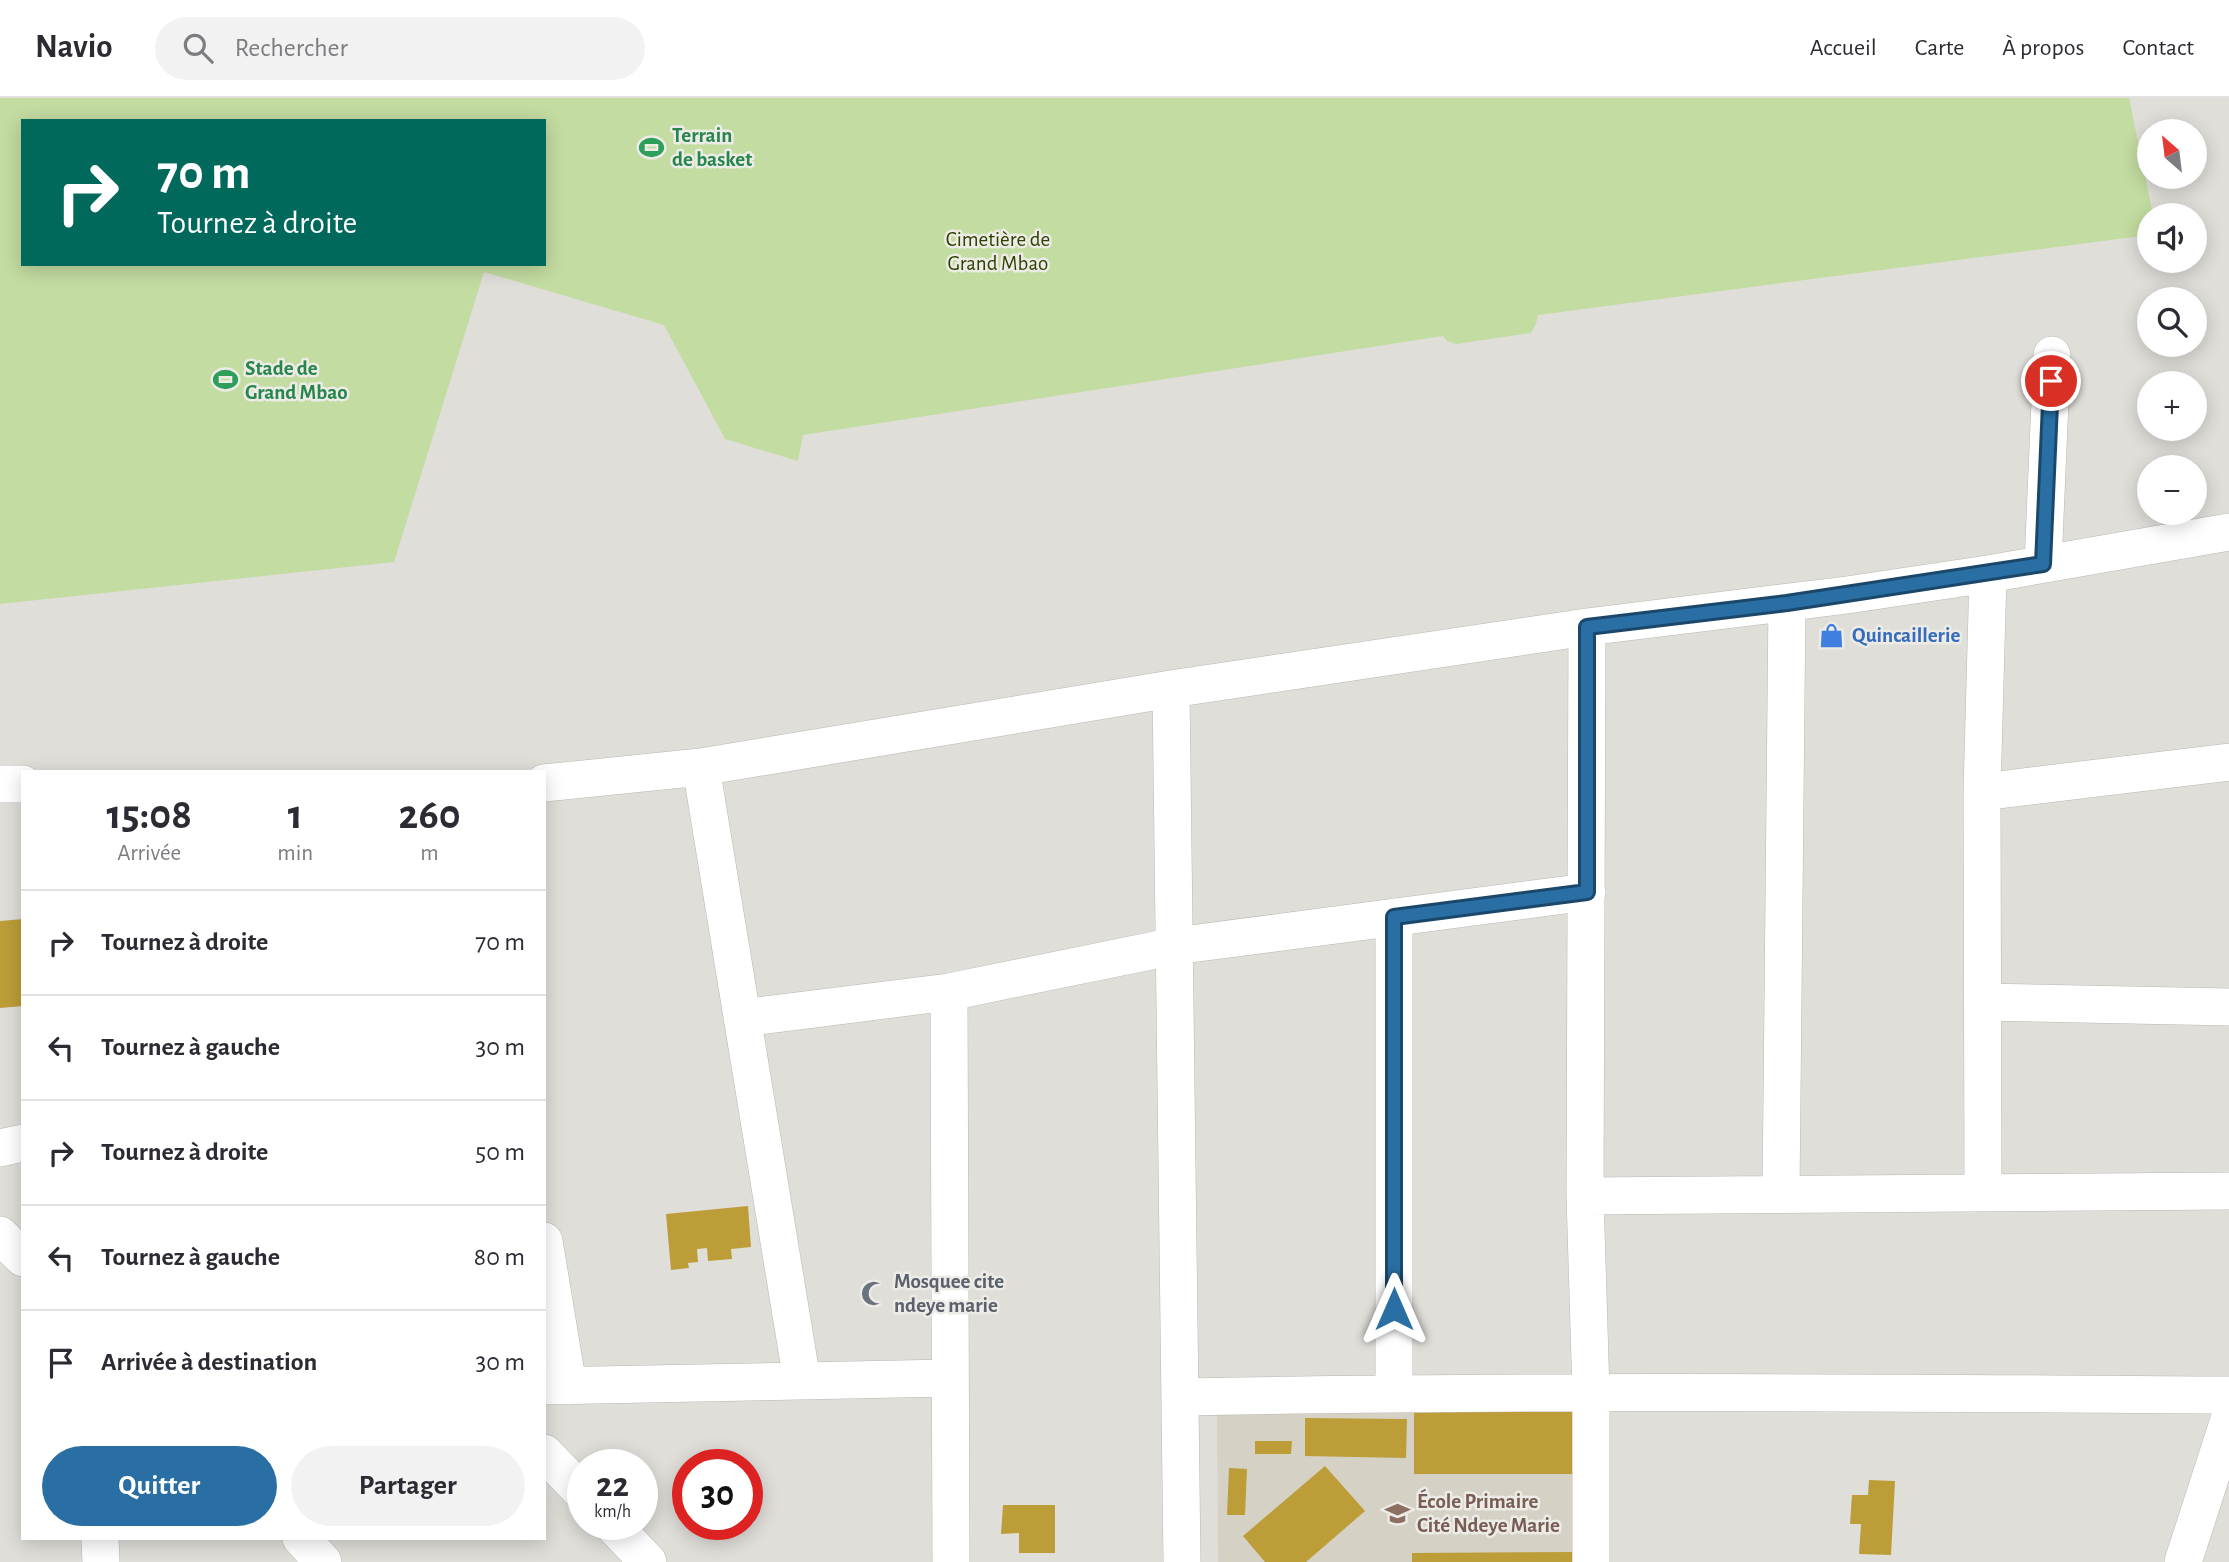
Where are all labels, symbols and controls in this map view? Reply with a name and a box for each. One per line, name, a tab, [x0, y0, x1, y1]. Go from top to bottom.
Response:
search box	[155, 17, 645, 80]
icon: search	[179, 29, 217, 67]
text: Navio	[35, 31, 113, 64]
text: Rechercher	[235, 35, 348, 61]
text: Accueil	[1810, 36, 1877, 60]
text: Carte	[1915, 36, 1964, 60]
text: À propos	[2002, 36, 2084, 60]
text: Contact	[2122, 36, 2194, 60]
north arrow	[2137, 119, 2207, 189]
map controls	[2137, 119, 2207, 525]
place label: Terrain de basket	[672, 125, 752, 170]
sports icon: Terrain de basket	[638, 133, 666, 161]
icon: right	[42, 147, 133, 238]
text: 70 m	[157, 149, 251, 198]
button: sound	[2137, 203, 2207, 273]
text: Tournez à droite	[157, 207, 357, 239]
park label: Cimetière de Grand Mbao	[946, 229, 1050, 274]
button: search	[2137, 287, 2207, 357]
pin	[2021, 351, 2081, 411]
place label: Stade de Grand Mbao	[245, 358, 348, 403]
icon: arrive	[2032, 362, 2070, 400]
sports icon: Stade de Grand Mbao	[211, 366, 239, 394]
button: +	[2137, 371, 2207, 441]
button: −	[2137, 455, 2207, 525]
shop icon: Quincaillerie	[1818, 621, 1846, 649]
place label: Quincaillerie	[1852, 625, 1960, 647]
text: 15:08	[106, 794, 192, 836]
text: 1	[288, 794, 303, 836]
text: 260	[399, 794, 461, 836]
text: Arrivée	[117, 842, 181, 865]
text: min	[277, 842, 313, 865]
text: m	[420, 842, 439, 865]
icon: right	[42, 924, 80, 962]
text: Tournez à droite	[101, 929, 268, 955]
text: 70 m	[475, 929, 525, 955]
icon: left	[42, 1029, 80, 1067]
text: Tournez à gauche	[101, 1034, 280, 1060]
text: 30 m	[475, 1034, 525, 1060]
icon: right	[42, 1134, 80, 1172]
text: Tournez à droite	[101, 1139, 268, 1165]
text: 50 m	[475, 1139, 525, 1165]
icon: left	[42, 1239, 80, 1277]
text: Tournez à gauche	[101, 1244, 280, 1270]
text: 80 m	[474, 1244, 525, 1270]
place label: Mosquee cite ndeye marie	[894, 1271, 1004, 1316]
position arrow	[1357, 1272, 1431, 1346]
mosque icon: Mosquee cite ndeye marie	[860, 1279, 888, 1307]
icon: arrive	[42, 1344, 80, 1382]
text: Arrivée à destination	[101, 1349, 317, 1375]
text: 30 m	[475, 1349, 525, 1375]
button: Quitter	[42, 1446, 277, 1526]
button: Partager	[291, 1446, 525, 1526]
speed limit sign: 30	[672, 1449, 763, 1540]
text: 22	[596, 1468, 629, 1503]
place label: École Primaire Cité Ndeye Marie	[1417, 1488, 1560, 1536]
school or university icon: École Primaire Cité Ndeye Marie	[1383, 1499, 1411, 1527]
text: km/h	[594, 1503, 631, 1521]

